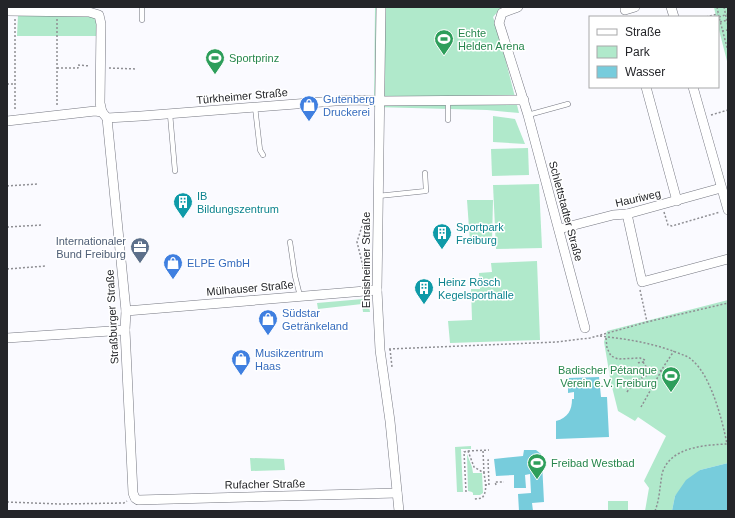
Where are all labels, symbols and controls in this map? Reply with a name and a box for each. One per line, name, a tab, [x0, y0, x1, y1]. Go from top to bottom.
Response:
legend	[589, 16, 719, 88]
text: Straße	[625, 25, 661, 39]
place label: Echte Helden Arena	[458, 27, 526, 52]
sports icon: Echte Helden Arena	[433, 28, 455, 56]
text: Park	[625, 45, 651, 59]
sports icon: Sportprinz	[204, 47, 226, 75]
place label: Sportprinz	[229, 52, 279, 64]
text: Wasser	[625, 65, 665, 79]
street label: Türkheimer Straße	[196, 86, 288, 106]
place label: Gutenberg Druckerei	[323, 93, 375, 118]
shop icon: Gutenberg Druckerei	[298, 94, 320, 122]
street label: Schlettstadter Straße	[547, 160, 585, 262]
street label: Hauriweg	[614, 187, 662, 209]
place label: IB Bildungszentrum	[197, 190, 279, 215]
building icon: IB Bildungszentrum	[172, 191, 194, 219]
street label: Ensisheimer Straße	[360, 212, 372, 308]
place label: Sportpark Freiburg	[456, 221, 504, 246]
building icon: Sportpark Freiburg	[431, 222, 453, 250]
place label: Internationaler Bund Freiburg	[56, 235, 126, 260]
office icon: Internationaler Bund Freiburg	[129, 236, 151, 264]
shop icon: ELPE GmbH	[162, 252, 184, 280]
place label: ELPE GmbH	[187, 257, 250, 269]
street label: Straßburger Straße	[104, 269, 120, 365]
place label: Heinz Rösch Kegelsporthalle	[438, 276, 514, 301]
building icon: Heinz Rösch Kegelsporthalle	[413, 277, 435, 305]
street label: Mülhauser Straße	[206, 278, 294, 298]
place label: Südstar Getränkeland	[282, 307, 348, 332]
shop icon: Südstar Getränkeland	[257, 308, 279, 336]
place label: Musikzentrum Haas	[255, 347, 323, 372]
shop icon: Musikzentrum Haas	[230, 348, 252, 376]
place label: Badischer Pétanque Verein e.V. Freiburg	[558, 364, 657, 389]
sports icon: Badischer Pétanque Verein e.V. Freiburg	[660, 365, 682, 393]
sports icon: Freibad Westbad	[526, 452, 548, 480]
place label: Freibad Westbad	[551, 457, 635, 469]
street label: Rufacher Straße	[225, 477, 305, 491]

